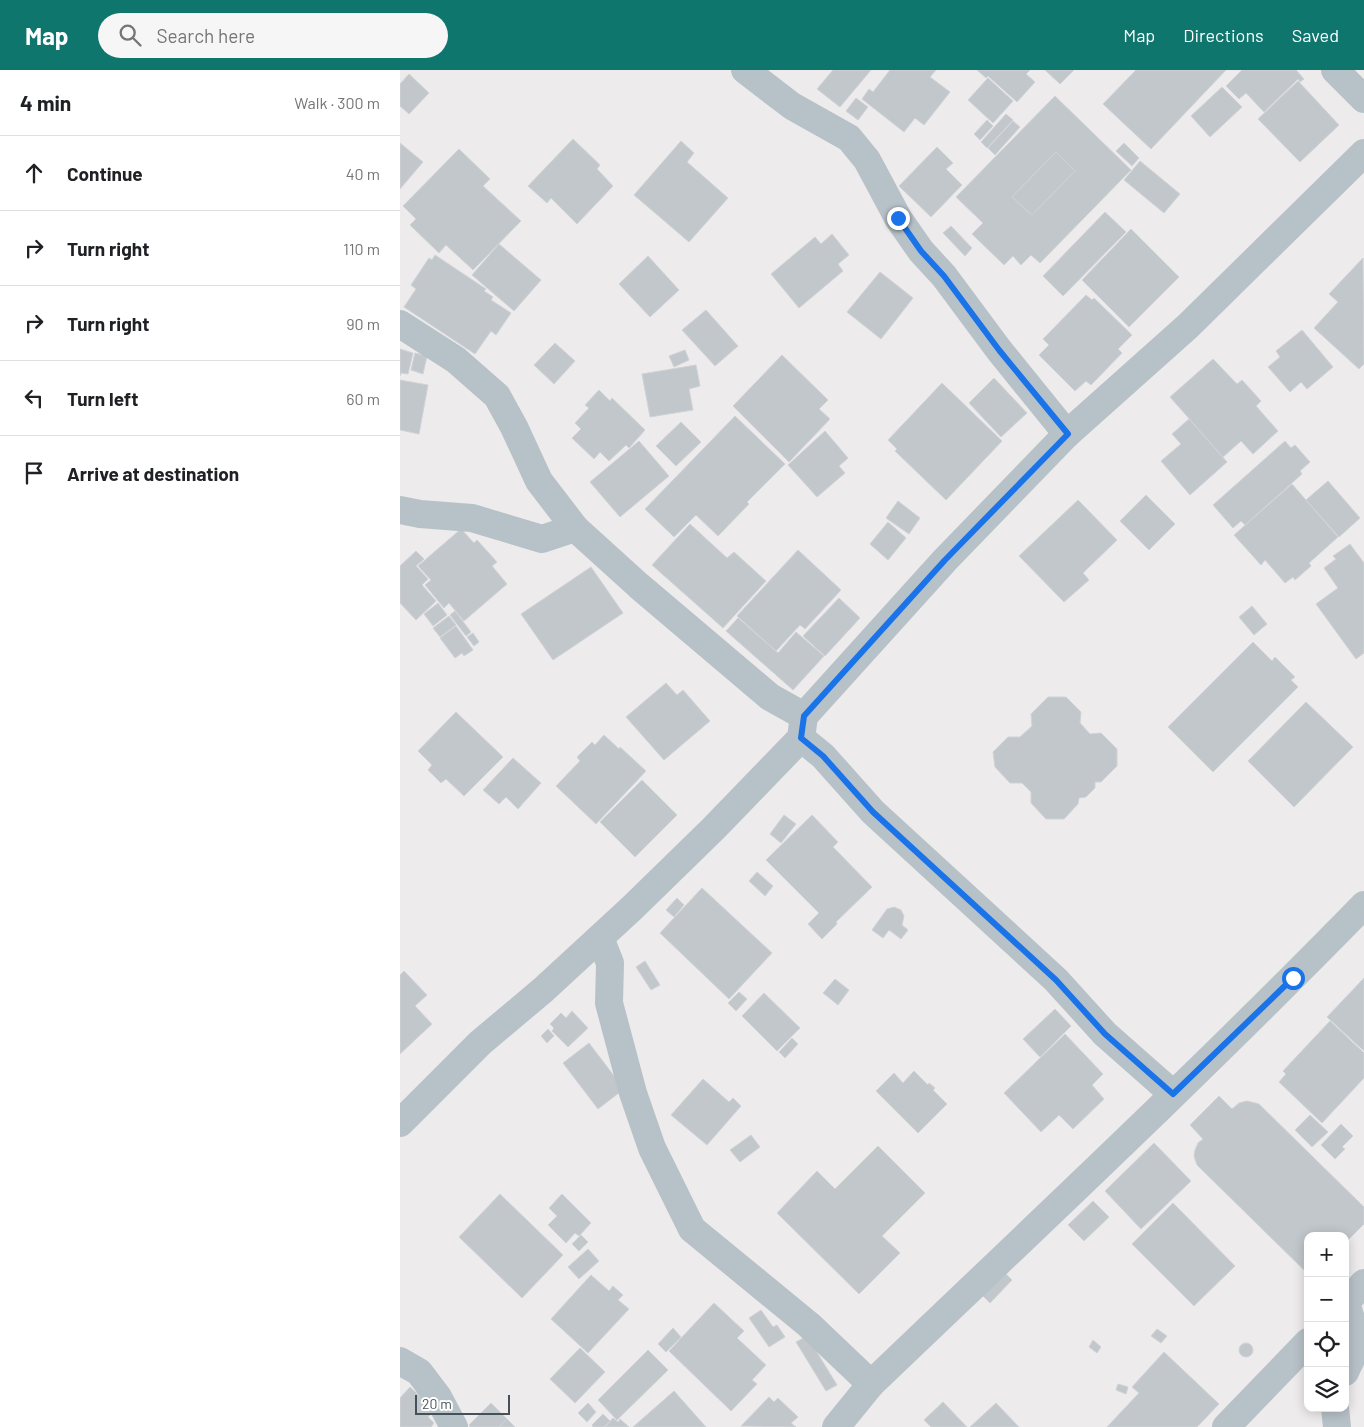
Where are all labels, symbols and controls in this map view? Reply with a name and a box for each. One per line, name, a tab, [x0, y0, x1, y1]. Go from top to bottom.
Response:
search box	[98, 13, 448, 58]
text: Map	[25, 21, 68, 50]
icon: search	[116, 21, 144, 49]
text: Search here	[156, 24, 255, 47]
text: Map	[1123, 24, 1155, 46]
text: Directions	[1183, 24, 1264, 46]
text: Saved	[1292, 24, 1339, 46]
text: 4 min	[20, 90, 71, 115]
text: Walk · 300 m	[294, 93, 380, 112]
icon: ahead	[20, 159, 48, 187]
text: Continue	[67, 162, 143, 185]
text: 40 m	[346, 164, 380, 183]
route end	[887, 207, 910, 230]
icon: right	[20, 234, 48, 262]
text: Turn right	[67, 237, 149, 260]
text: 110 m	[343, 239, 380, 258]
icon: right	[20, 309, 48, 337]
text: Turn right	[67, 312, 149, 335]
text: 90 m	[346, 314, 380, 333]
icon: left	[20, 384, 48, 412]
text: Turn left	[67, 387, 138, 410]
text: 60 m	[346, 389, 380, 408]
icon: arrive	[20, 459, 48, 487]
text: Arrive at destination	[67, 462, 239, 485]
route start	[1282, 967, 1305, 990]
map controls	[1304, 1232, 1349, 1412]
button: +	[1304, 1232, 1349, 1277]
button: −	[1304, 1277, 1349, 1322]
button: locate	[1304, 1322, 1349, 1367]
button: layers	[1304, 1367, 1349, 1412]
scale bar	[415, 1392, 510, 1415]
text: 20 m	[422, 1395, 452, 1412]

